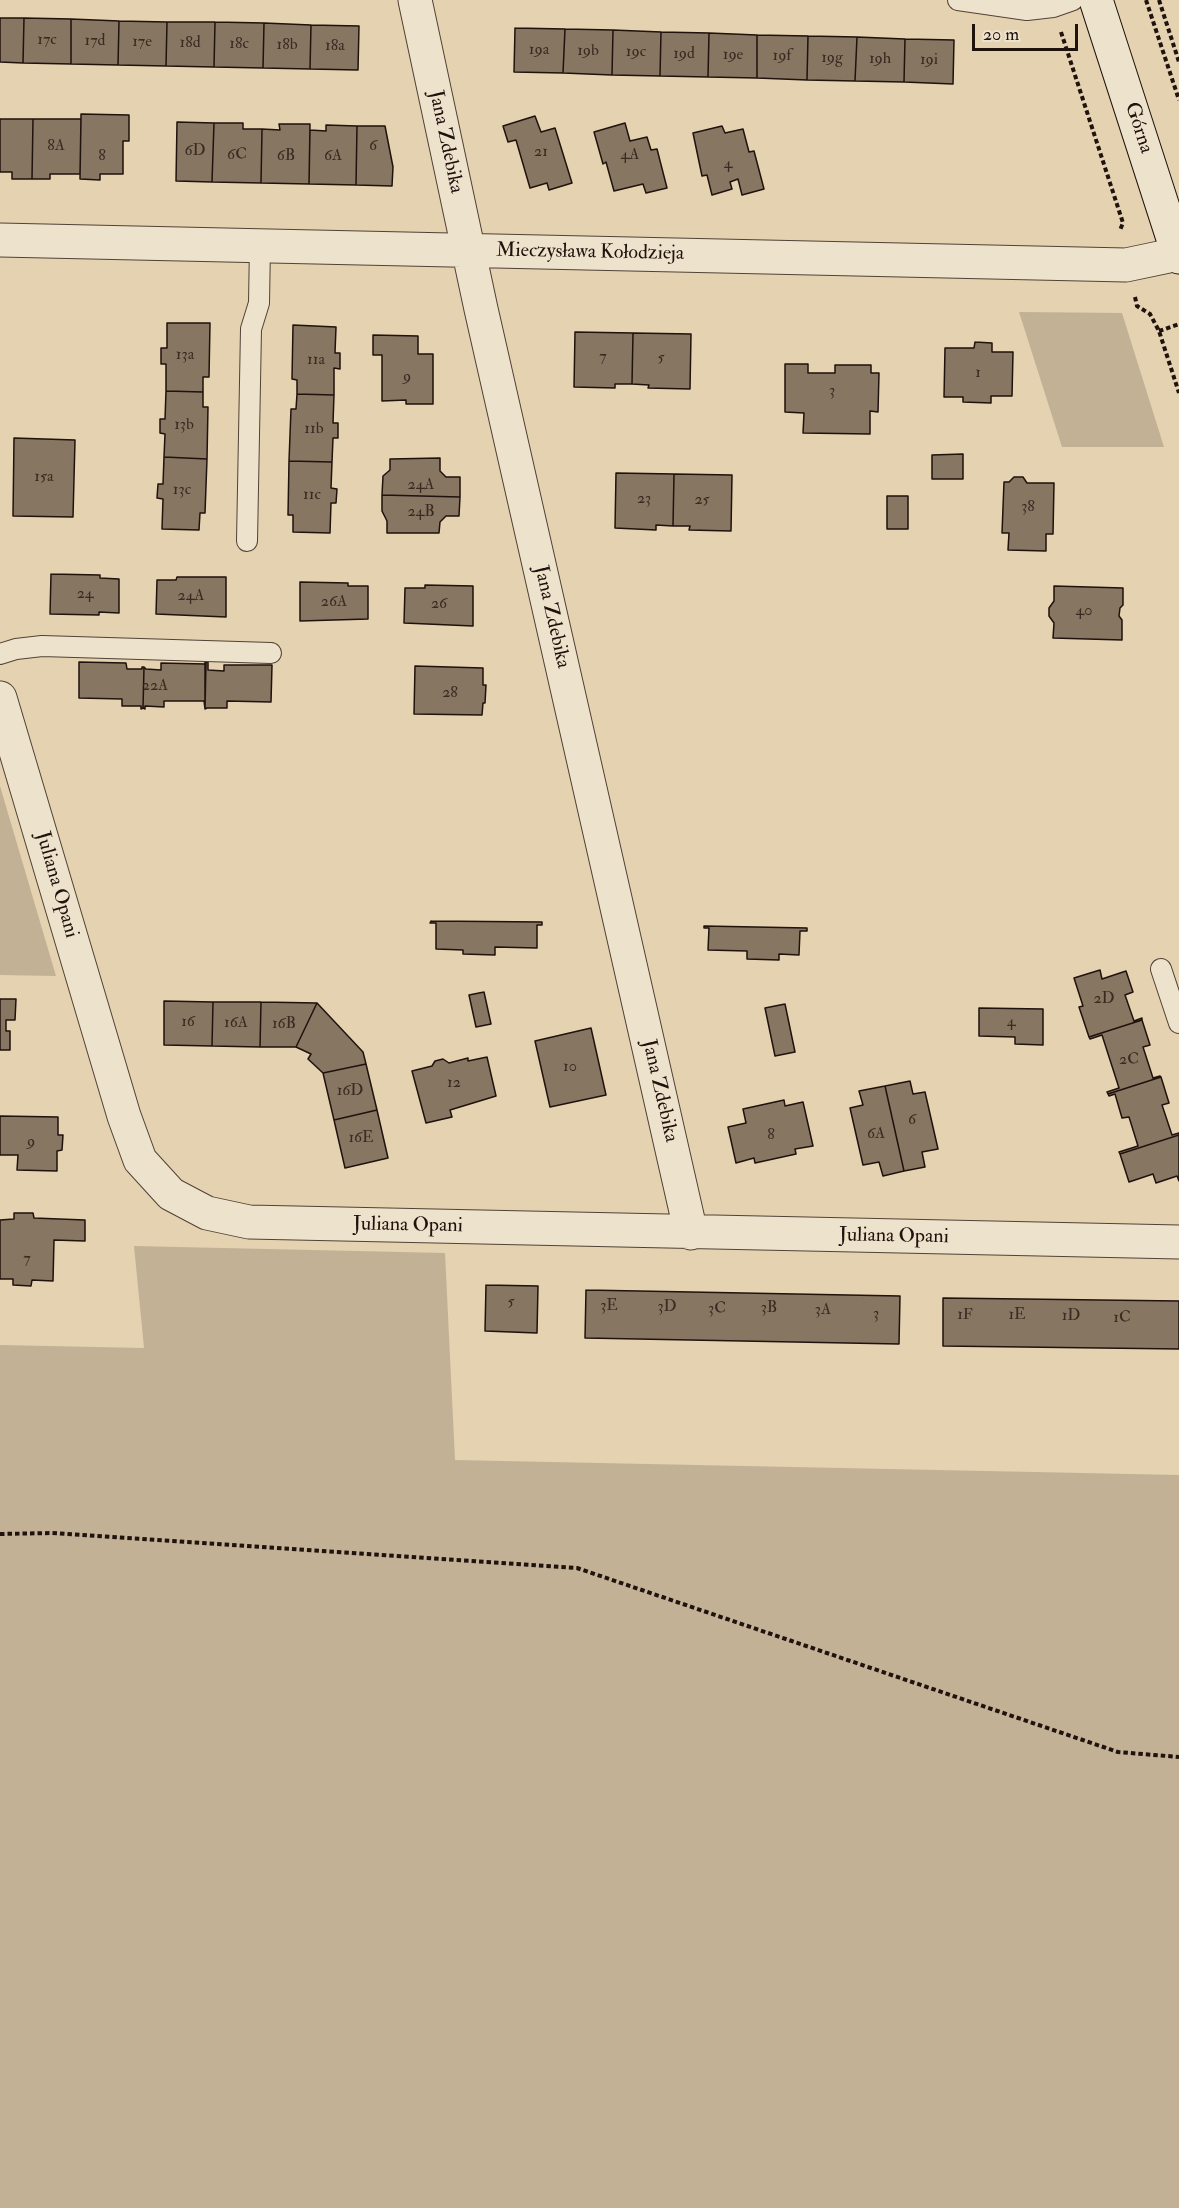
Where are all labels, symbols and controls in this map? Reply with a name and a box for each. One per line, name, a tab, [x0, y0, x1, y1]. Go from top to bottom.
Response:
scale bar	[975, 12, 1082, 50]
text: 20 m	[983, 23, 1019, 46]
house number: 17c	[37, 31, 57, 51]
house number: 17d	[85, 32, 105, 52]
house number: 17e	[132, 33, 152, 53]
house number: 18d	[179, 34, 201, 54]
house number: 18c	[229, 35, 249, 55]
house number: 18b	[276, 36, 298, 56]
house number: 18a	[325, 37, 345, 57]
house number: 19a	[529, 41, 549, 61]
house number: 19b	[577, 42, 599, 62]
house number: 19c	[626, 43, 646, 63]
house number: 19d	[673, 45, 695, 65]
house number: 19e	[723, 46, 743, 66]
house number: 19f	[772, 47, 792, 67]
house number: 19g	[821, 49, 843, 69]
house number: 19h	[869, 50, 891, 70]
house number: 19i	[920, 51, 938, 71]
street label: Jana Zdebika	[422, 88, 468, 196]
street label: Górna	[1118, 99, 1158, 157]
house number: 8A	[47, 137, 65, 157]
house number: 6	[369, 137, 377, 157]
house number: 6D	[184, 142, 206, 162]
house number: 21	[534, 143, 548, 163]
house number: 6C	[227, 146, 247, 166]
house number: 4A	[621, 146, 639, 166]
house number: 8	[98, 147, 106, 167]
house number: 6B	[277, 147, 295, 167]
house number: 6A	[324, 147, 342, 167]
house number: 4	[724, 155, 732, 175]
street label: Mieczysława Kołodzieja	[496, 239, 684, 267]
house number: 13a	[176, 346, 194, 366]
house number: 7	[599, 348, 607, 368]
house number: 5	[657, 349, 665, 369]
house number: 11a	[307, 351, 325, 371]
house number: 1	[975, 364, 981, 384]
house number: 9	[403, 368, 411, 388]
house number: 3	[829, 382, 835, 402]
house number: 13b	[174, 416, 194, 436]
house number: 11b	[304, 420, 324, 440]
house number: 15a	[34, 468, 54, 488]
house number: 24A	[408, 476, 434, 496]
house number: 13c	[173, 481, 191, 501]
house number: 11c	[303, 486, 321, 506]
house number: 23	[637, 490, 651, 510]
house number: 25	[694, 491, 710, 511]
house number: 38	[1021, 498, 1035, 518]
house number: 24B	[407, 503, 435, 523]
street label: Jana Zdebika	[528, 563, 574, 671]
house number: 24	[77, 585, 93, 605]
house number: 24A	[178, 587, 204, 607]
house number: 26A	[321, 593, 347, 613]
house number: 26	[431, 595, 447, 615]
house number: 40	[1076, 602, 1092, 622]
house number: 22A	[142, 677, 168, 697]
house number: 28	[442, 684, 458, 704]
street label: Juliana Opani	[29, 829, 83, 941]
house number: 2D	[1093, 990, 1115, 1010]
house number: 16	[181, 1013, 195, 1033]
house number: 4	[1007, 1013, 1015, 1033]
house number: 16A	[224, 1014, 248, 1034]
house number: 16B	[272, 1015, 296, 1035]
street label: Jana Zdebika	[636, 1037, 682, 1145]
house number: 2C	[1119, 1051, 1139, 1071]
house number: 10	[563, 1058, 577, 1078]
house number: 12	[447, 1074, 461, 1094]
house number: 16D	[337, 1082, 363, 1102]
house number: 6	[908, 1111, 916, 1131]
house number: 6A	[867, 1125, 885, 1145]
house number: 8	[767, 1126, 775, 1146]
house number: 16E	[348, 1129, 374, 1149]
house number: 9	[27, 1133, 35, 1153]
street label: Juliana Opani	[353, 1213, 463, 1239]
street label: Juliana Opani	[839, 1224, 949, 1250]
house number: 7	[23, 1250, 31, 1270]
house number: 5	[507, 1293, 515, 1313]
house number: 3E	[600, 1297, 618, 1317]
house number: 3D	[657, 1298, 677, 1318]
house number: 3B	[761, 1299, 777, 1319]
house number: 3C	[708, 1300, 726, 1320]
house number: 3A	[815, 1301, 831, 1321]
house number: 3	[873, 1305, 879, 1325]
house number: 1F	[957, 1306, 973, 1326]
house number: 1E	[1008, 1306, 1026, 1326]
house number: 1D	[1062, 1307, 1080, 1327]
house number: 1C	[1113, 1309, 1131, 1329]

